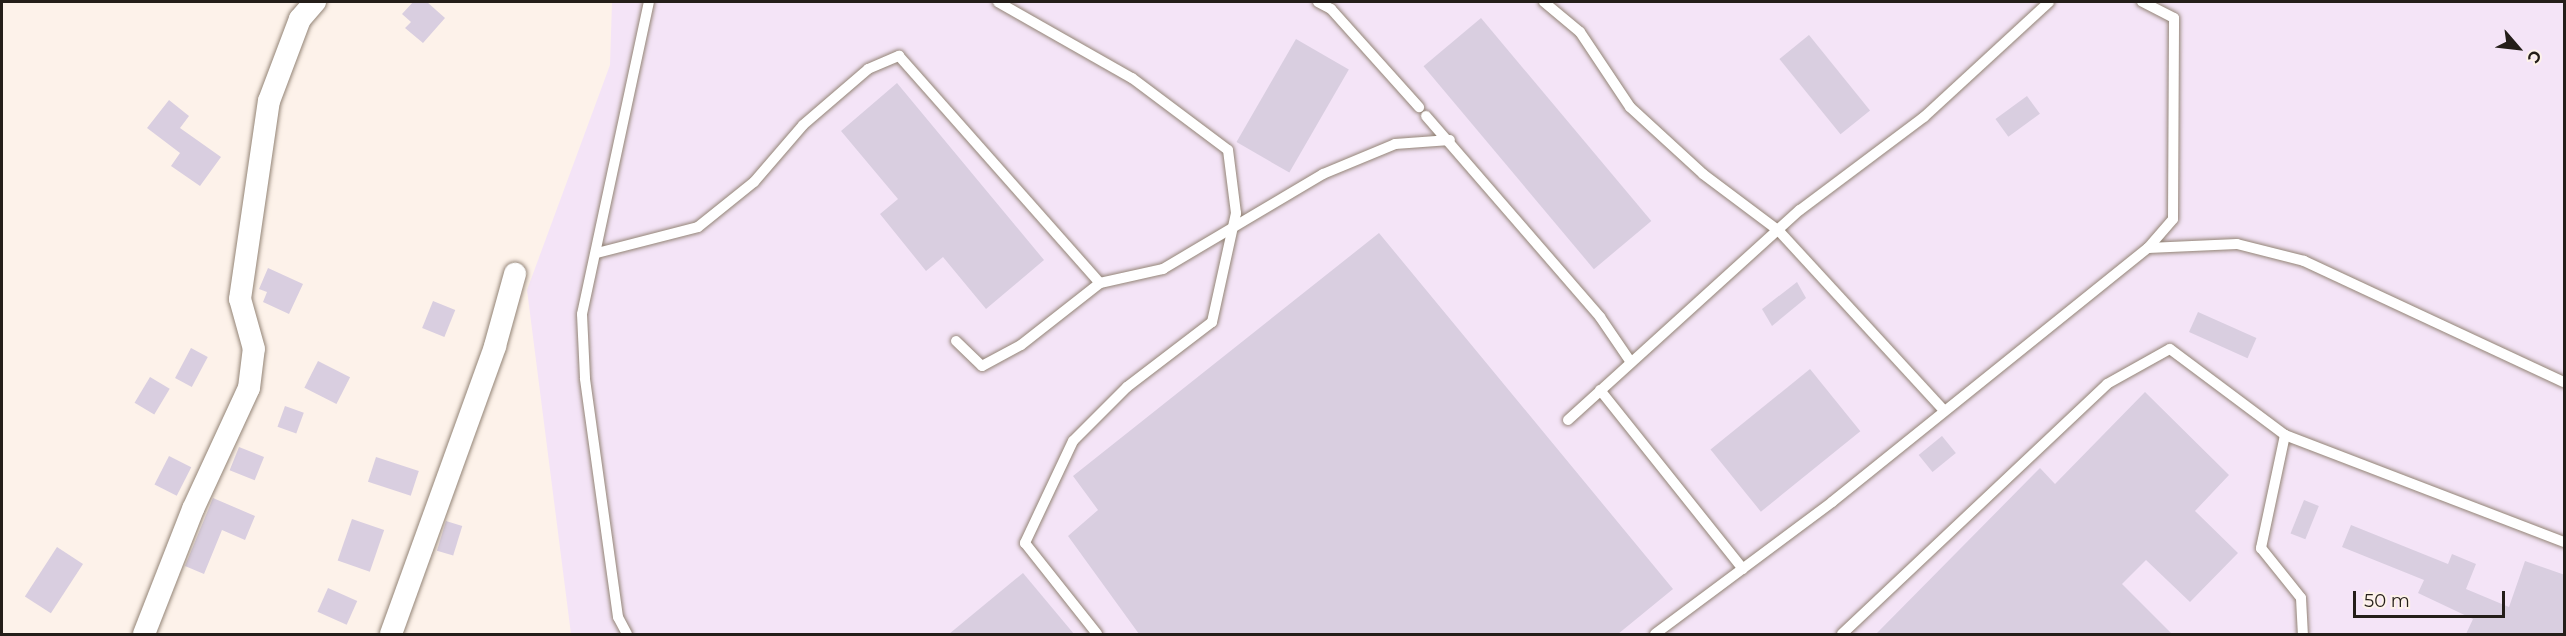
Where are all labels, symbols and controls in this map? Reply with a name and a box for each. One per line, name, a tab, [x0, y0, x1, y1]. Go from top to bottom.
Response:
north arrow	[2488, 18, 2548, 78]
text: С	[2523, 47, 2545, 66]
scale bar	[2356, 579, 2508, 617]
text: 50 m	[2364, 590, 2410, 612]

